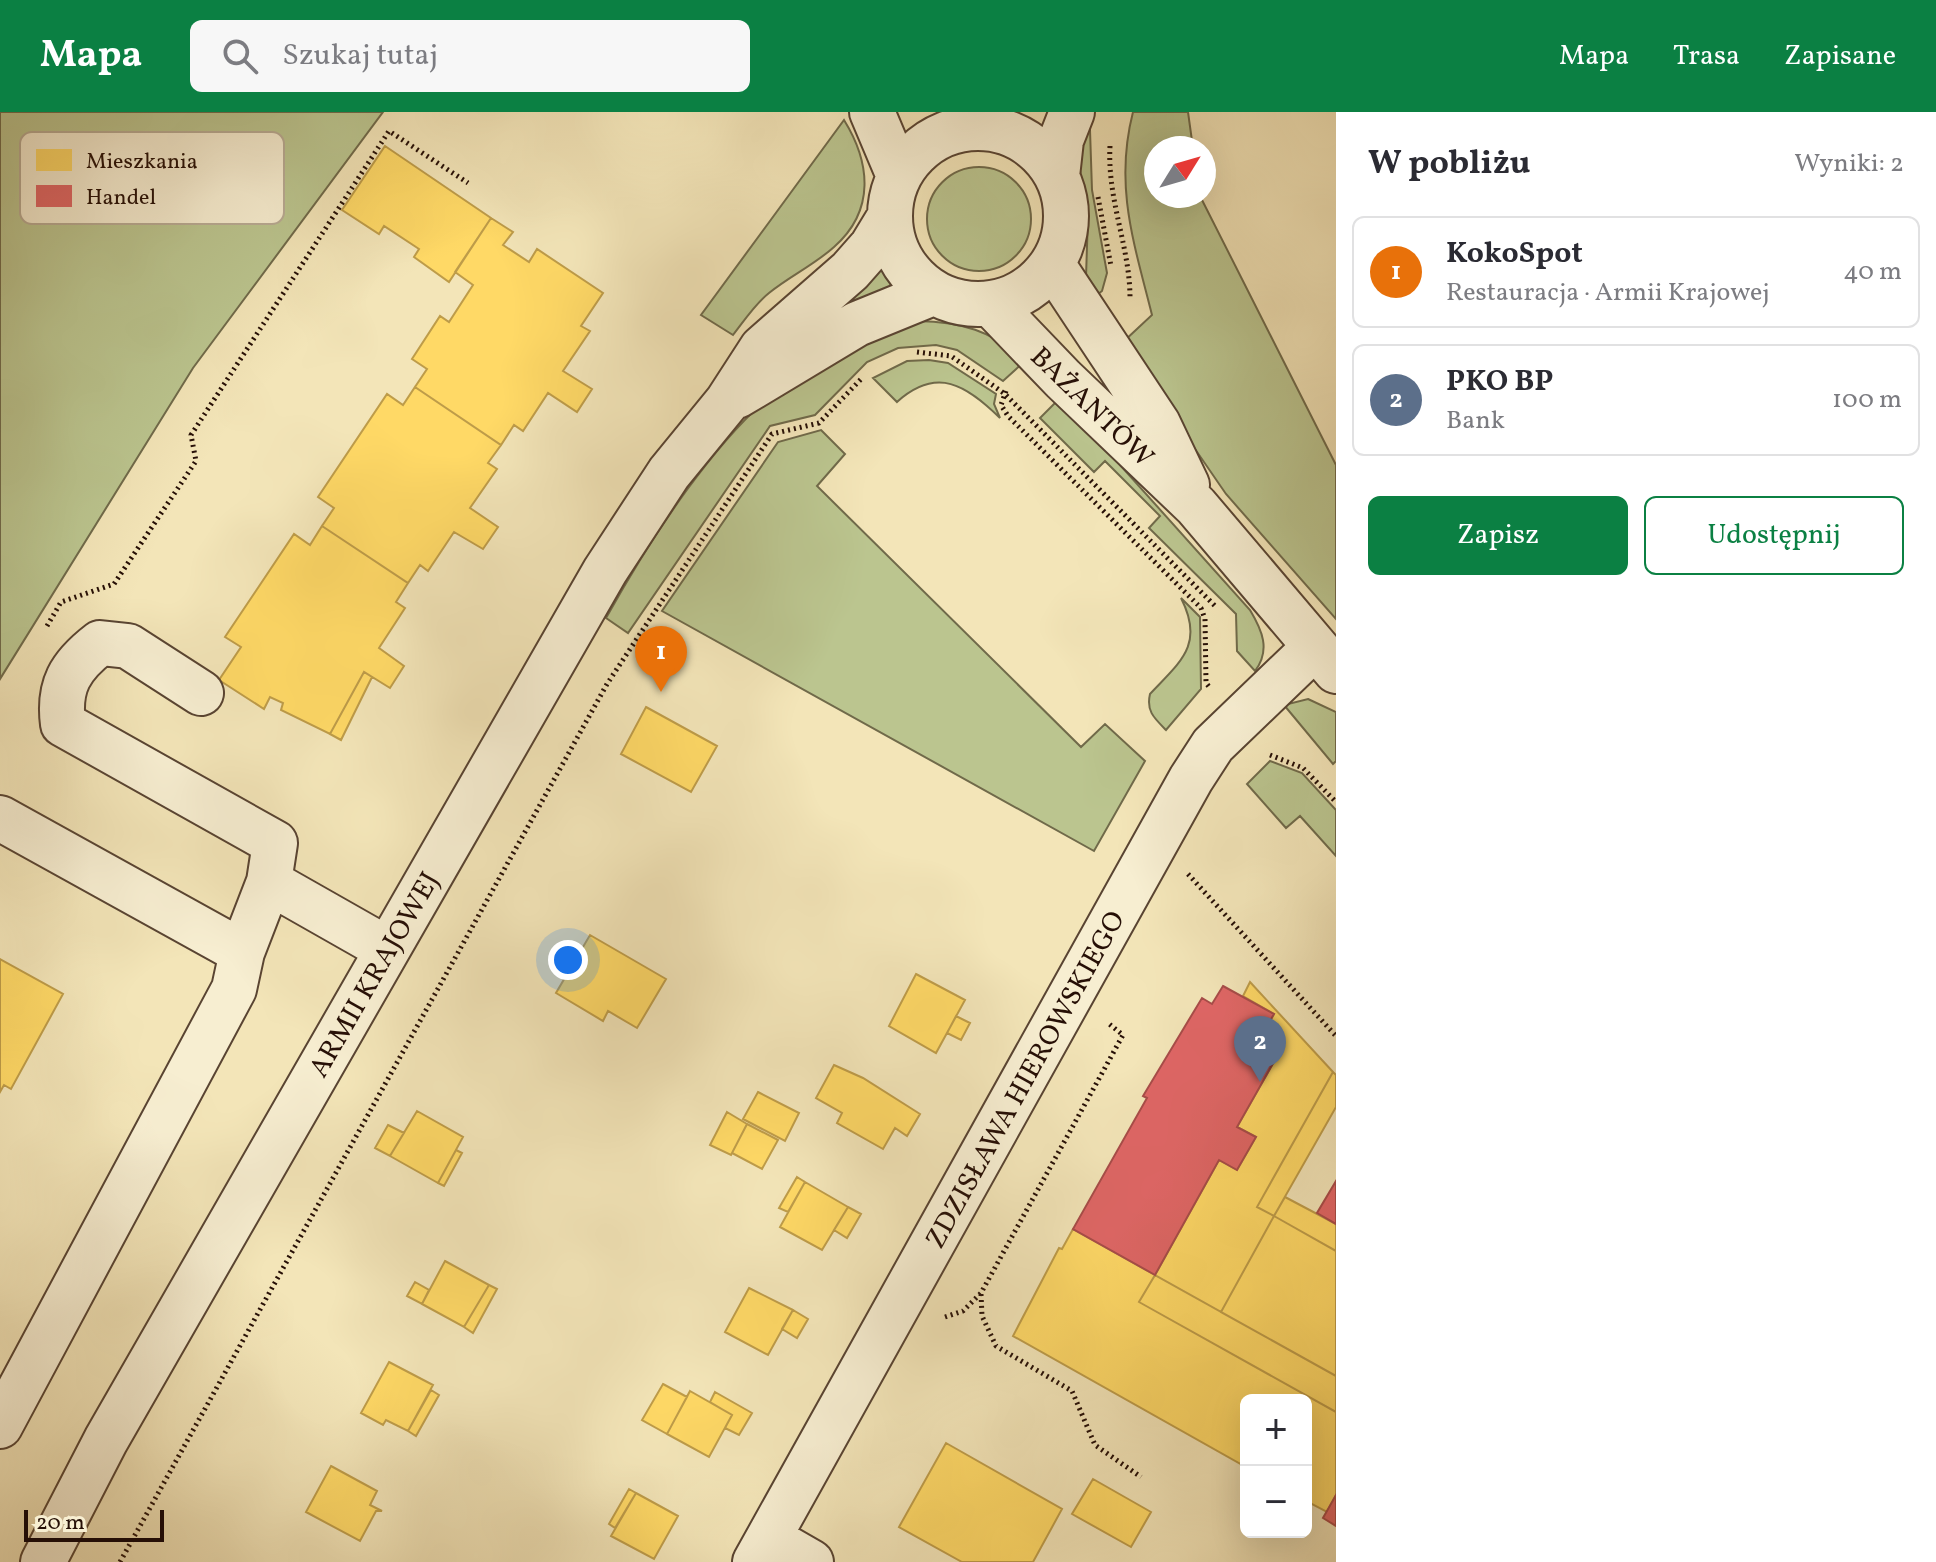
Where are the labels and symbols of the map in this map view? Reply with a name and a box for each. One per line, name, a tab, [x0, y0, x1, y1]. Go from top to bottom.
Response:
legend	[20, 132, 284, 224]
north arrow	[1144, 136, 1216, 208]
text: Mieszkania	[86, 147, 198, 178]
text: Handel	[86, 183, 156, 214]
street label: BAŻANTÓW	[1021, 339, 1162, 477]
pin: 1	[635, 626, 687, 692]
street label: ARMII KRAJOWEJ	[300, 865, 450, 1085]
street label: ZDZISŁAWA HIEROWSKIEGO	[917, 904, 1136, 1256]
your location	[548, 940, 588, 980]
pin: 2	[1234, 1016, 1286, 1082]
scale bar	[24, 1506, 164, 1542]

